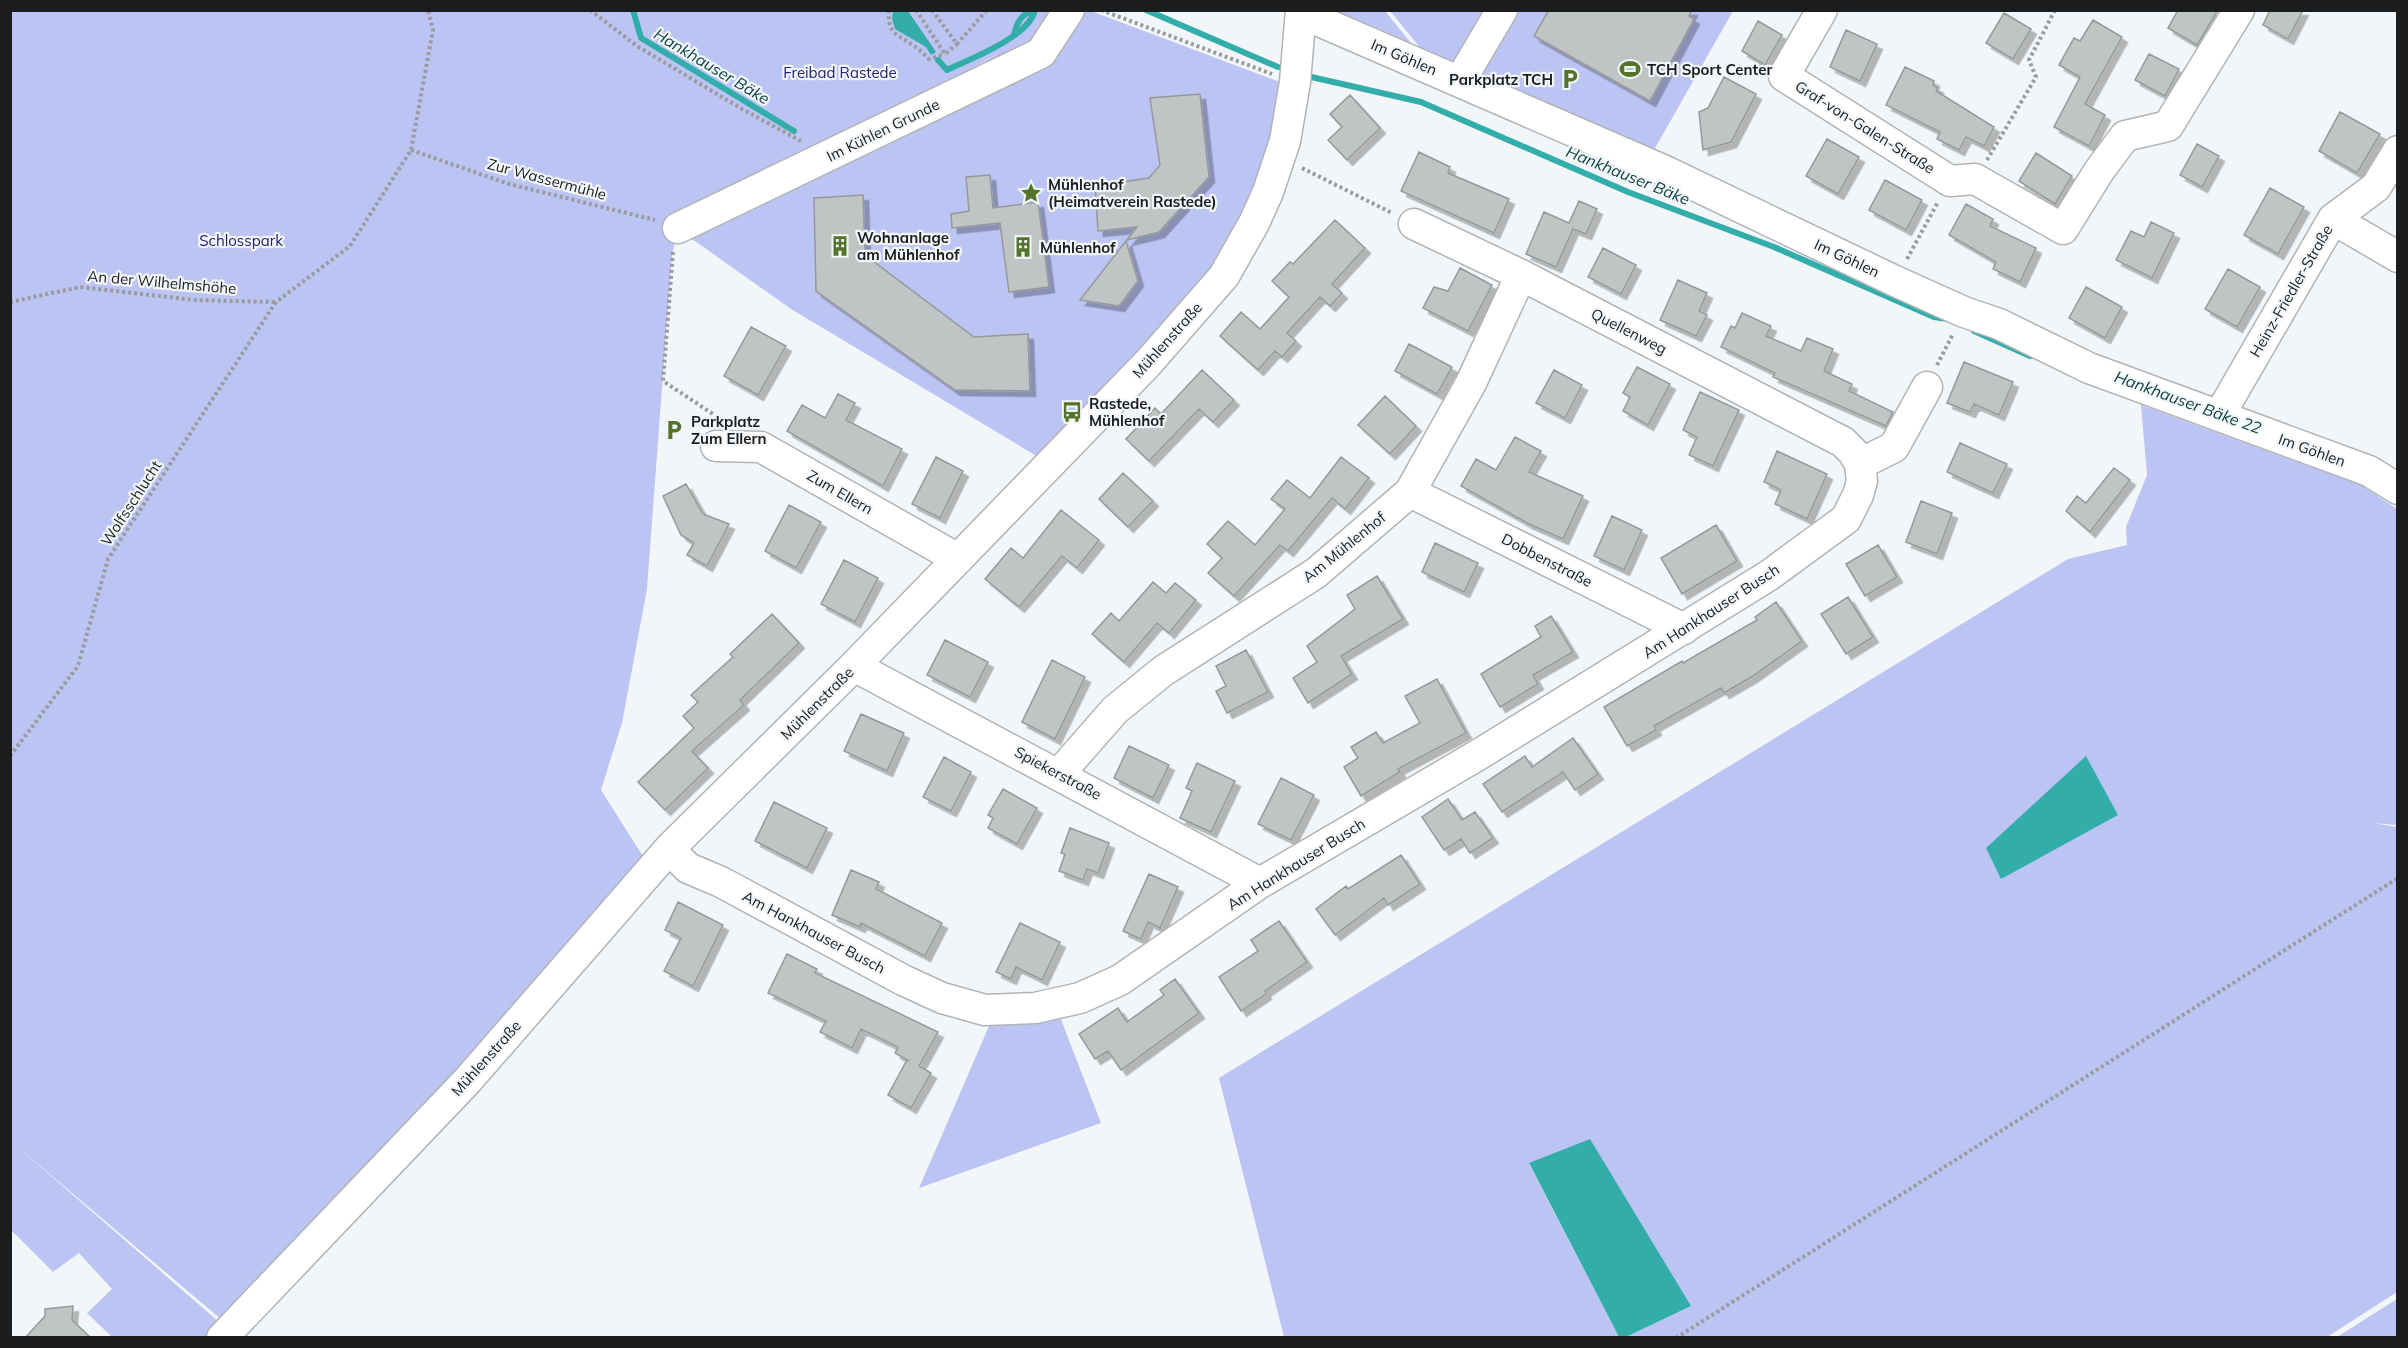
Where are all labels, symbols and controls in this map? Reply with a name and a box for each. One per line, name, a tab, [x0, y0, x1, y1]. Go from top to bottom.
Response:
water label: Hankhauser Bäke	[650, 24, 774, 109]
street label: Im Göhlen	[1368, 35, 1440, 79]
sports icon: TCH Sport Center	[1618, 57, 1642, 81]
place label: TCH Sport Center	[1647, 60, 1772, 79]
park label: Freibad Rastede	[783, 63, 897, 82]
parking icon: Parkplatz TCH	[1558, 67, 1582, 91]
place label: Parkplatz TCH	[1449, 70, 1553, 89]
street label: Graf-von-Galen-Straße	[1792, 76, 1938, 178]
street label: Im Kühlen Grunde	[823, 94, 943, 166]
water label: Hankhauser Bäke	[1563, 141, 1693, 209]
street label: Zur Wassermühle	[485, 154, 609, 204]
place label: Mühlenhof (Heimatverein Rastede)	[1048, 175, 1217, 211]
place icon: Mühlenhof (Heimatverein Rastede)	[1019, 181, 1043, 205]
street label: Heinz-Friedler-Straße	[2245, 221, 2337, 361]
place label: Wohnanlage am Mühlenhof	[857, 228, 960, 264]
park label: Schlosspark	[199, 231, 283, 250]
building icon: Wohnanlage am Mühlenhof	[828, 234, 852, 258]
building icon: Mühlenhof	[1011, 235, 1035, 259]
street label: Im Göhlen	[1811, 235, 1883, 281]
place label: Mühlenhof	[1040, 238, 1116, 257]
street label: An der Wilhelmshöhe	[87, 266, 237, 298]
street label: Mühlenstraße	[1128, 298, 1206, 382]
street label: Quellenweg	[1588, 304, 1670, 358]
water label: Hankhauser Bäke 22	[2112, 366, 2265, 438]
place label: Rastede, Mühlenhof	[1089, 394, 1165, 430]
bus stop icon: Rastede, Mühlenhof	[1060, 400, 1084, 424]
place label: Parkplatz Zum Ellern	[691, 412, 766, 448]
parking icon: Parkplatz Zum Ellern	[662, 418, 686, 442]
street label: Im Göhlen	[2276, 429, 2348, 471]
street label: Wolfsschlucht	[96, 457, 166, 549]
street label: Zum Ellern	[804, 466, 876, 518]
street label: Am Mühlenhof	[1299, 507, 1390, 586]
street label: Dobbenstraße	[1498, 529, 1596, 591]
street label: Am Hankhauser Busch	[1639, 560, 1783, 662]
street label: Mühlenstraße	[777, 663, 857, 743]
street label: Spiekerstraße	[1011, 742, 1105, 804]
street label: Am Hankhauser Busch	[1224, 814, 1368, 914]
street label: Am Hankhauser Busch	[739, 886, 889, 978]
street label: Mühlenstraße	[447, 1016, 525, 1100]

